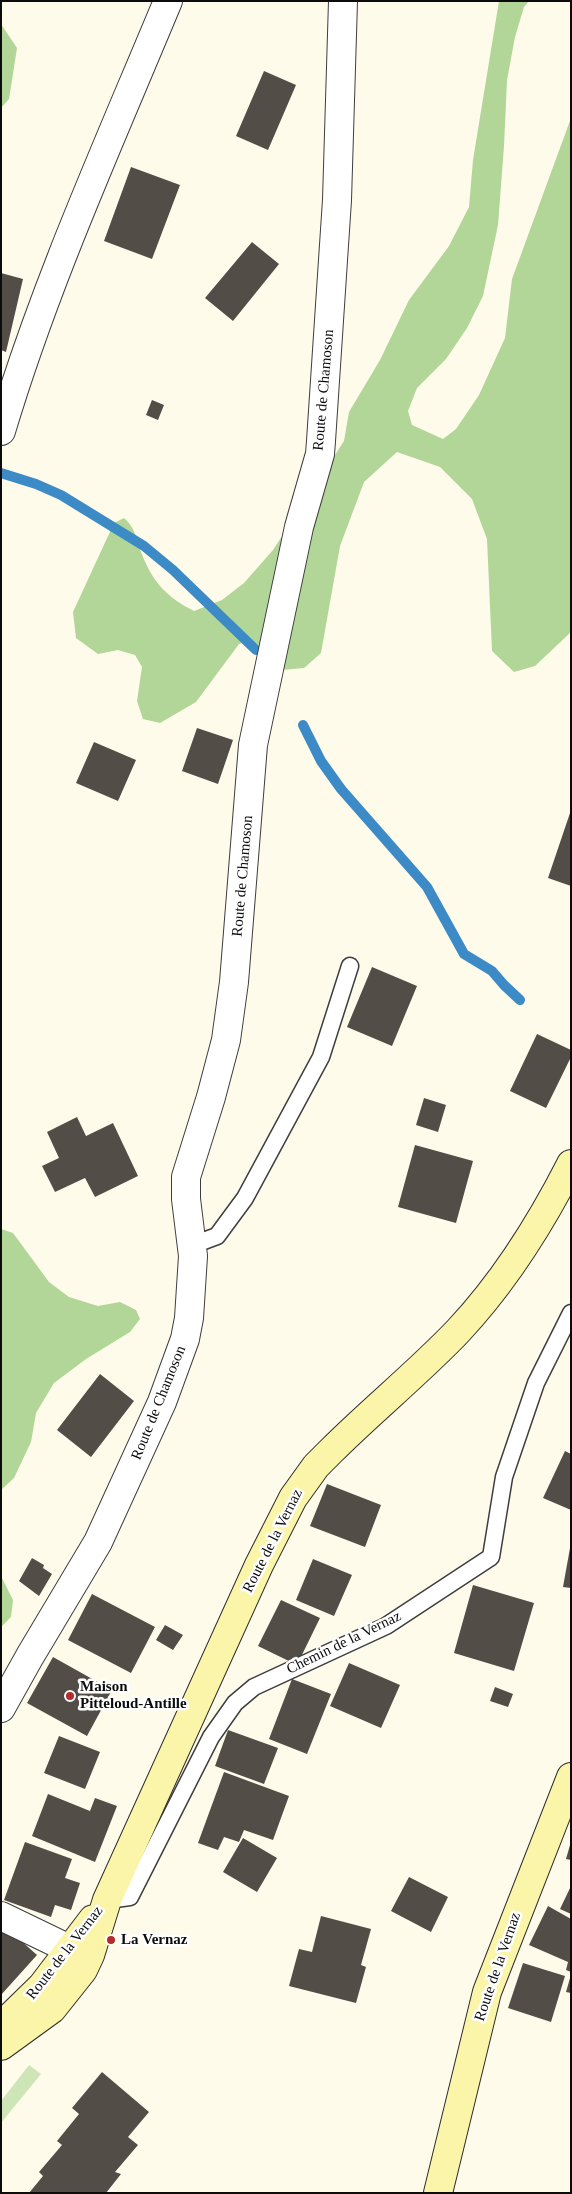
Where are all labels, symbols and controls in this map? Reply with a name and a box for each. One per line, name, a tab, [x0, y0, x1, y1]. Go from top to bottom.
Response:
street label: Route de Chamoson	[310, 329, 338, 451]
street label: Route de Chamoson	[229, 815, 257, 937]
street label: Route de Chamoson	[128, 1343, 190, 1463]
street label: Route de la Vernaz	[239, 1486, 307, 1596]
street label: Chemin de la Vernaz	[284, 1607, 404, 1679]
place label: Maison Pitteloud-Antille	[80, 1678, 187, 1713]
marker: Maison Pitteloud-Antille	[64, 1690, 76, 1702]
street label: Route de la Vernaz	[23, 1903, 107, 2003]
street label: Route de la Vernaz	[471, 1910, 525, 2024]
place label: La Vernaz	[121, 1931, 188, 1949]
marker: La Vernaz	[105, 1934, 117, 1946]

